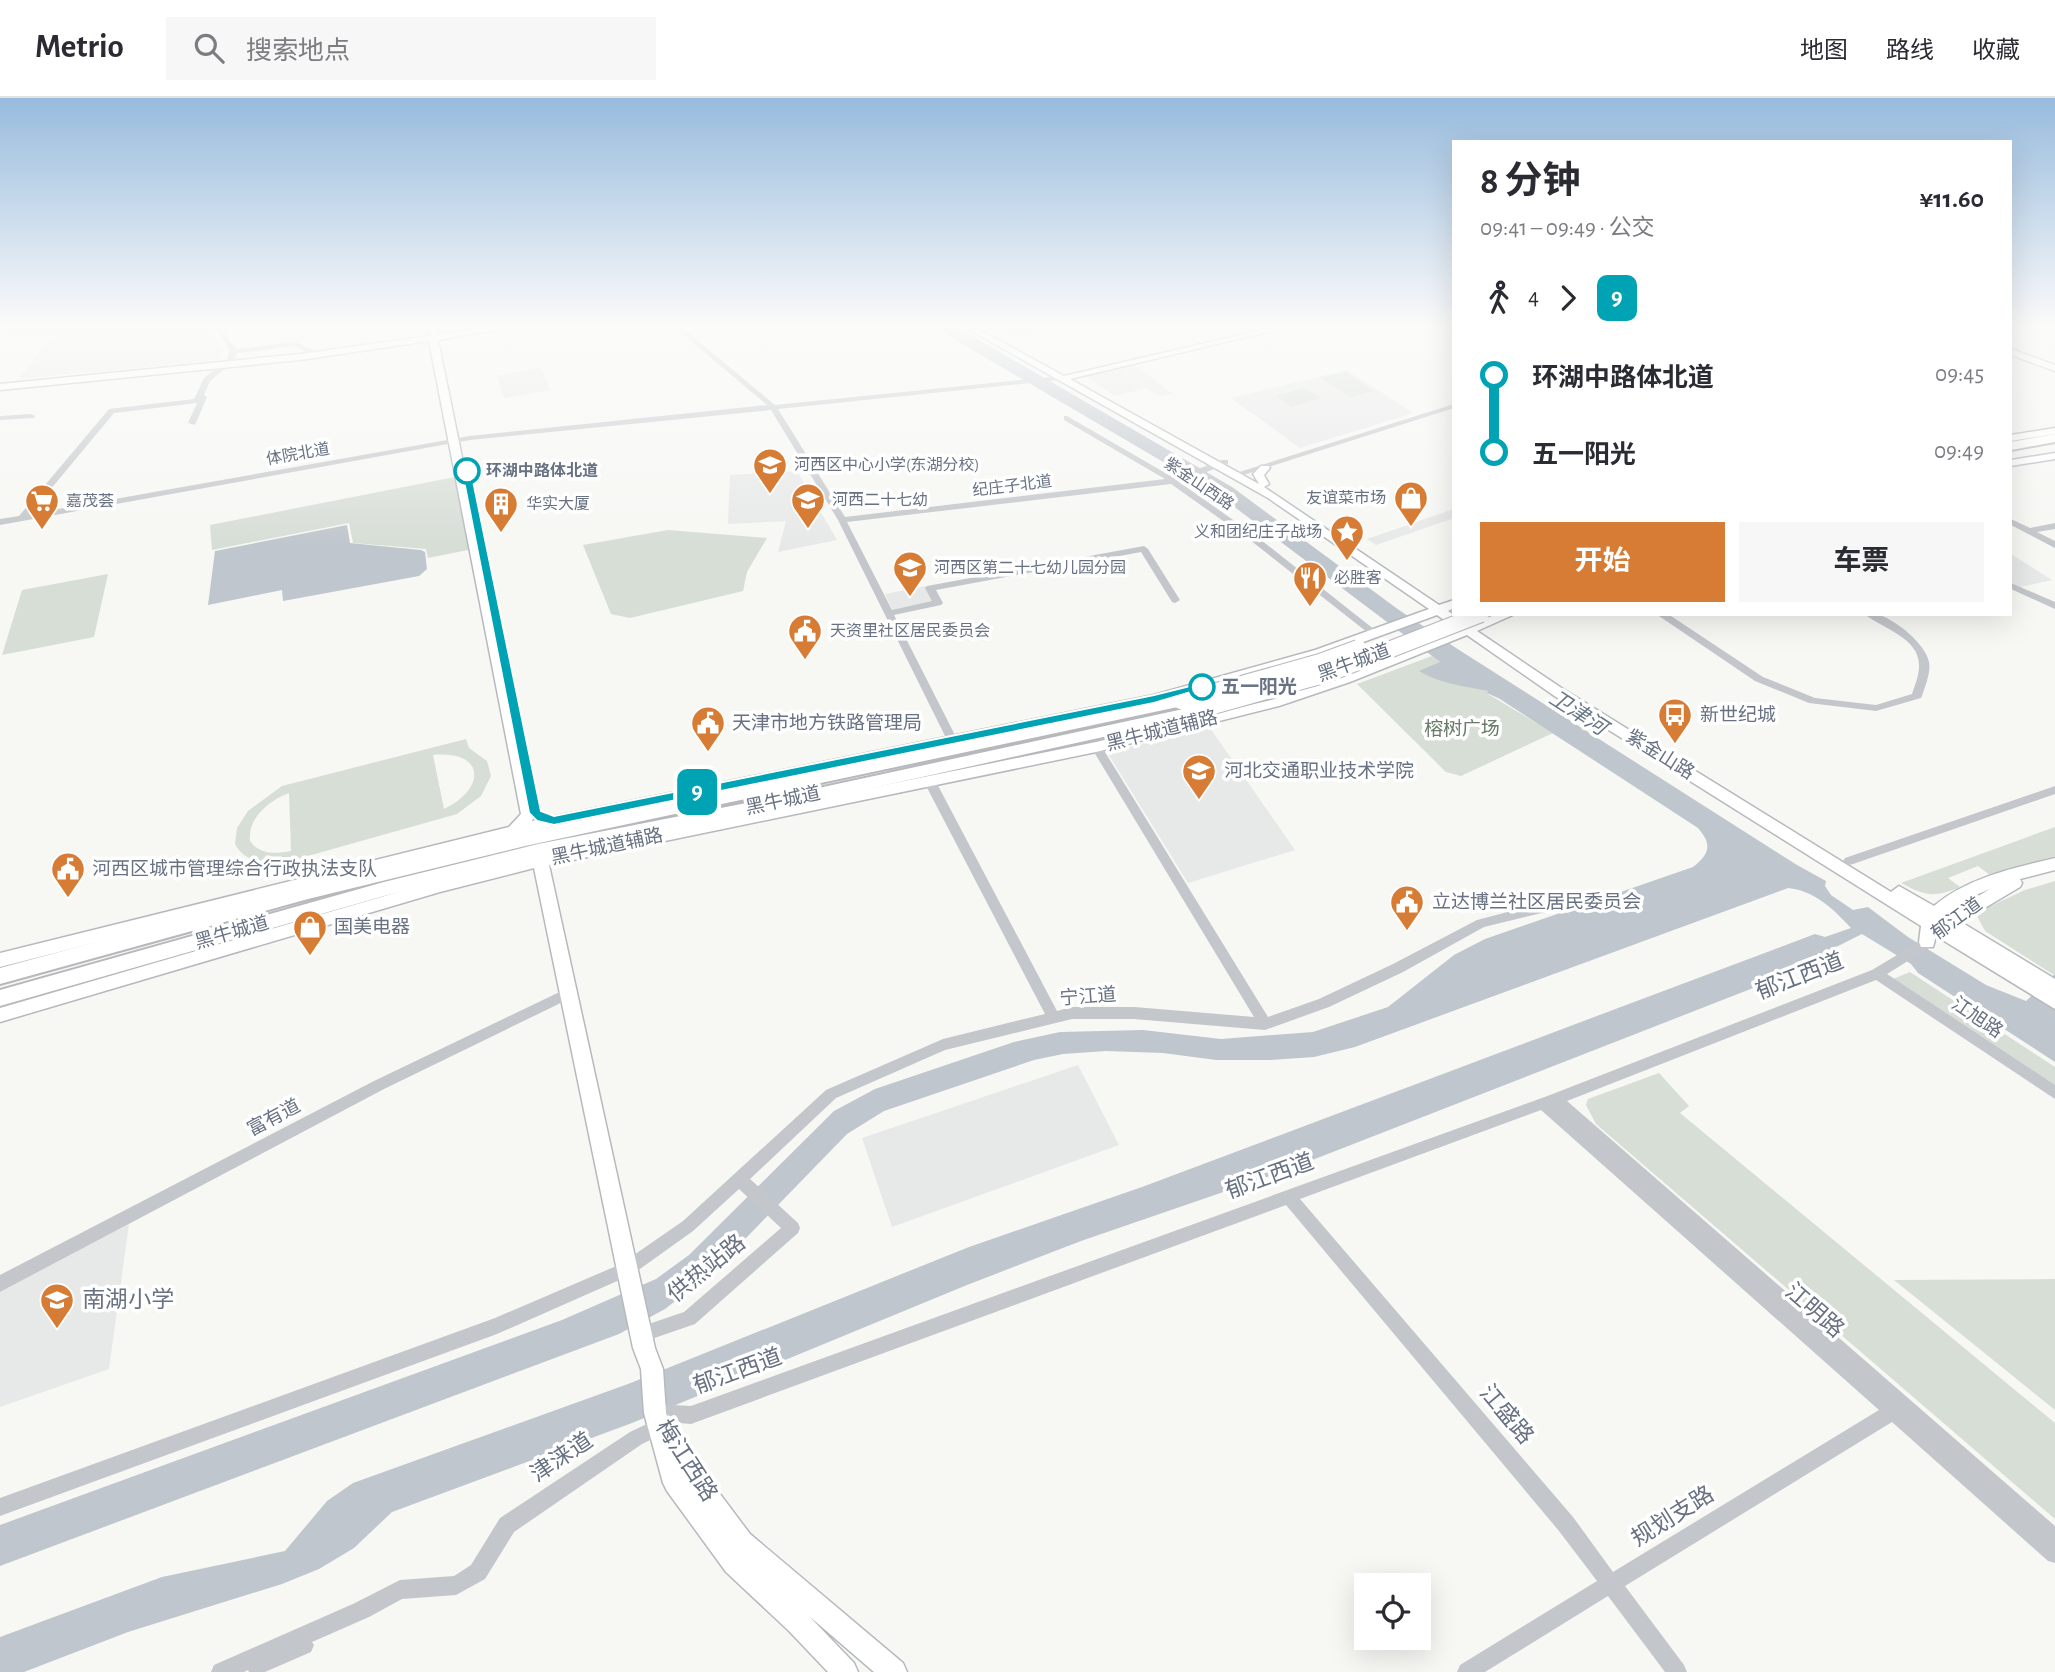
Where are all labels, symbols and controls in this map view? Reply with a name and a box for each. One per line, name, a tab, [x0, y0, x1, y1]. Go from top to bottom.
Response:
search box	[166, 17, 656, 80]
icon: search	[190, 29, 228, 67]
text: Metrio	[35, 31, 124, 64]
text: 搜索地点	[246, 38, 350, 64]
text: 地图	[1800, 39, 1848, 63]
text: 路线	[1886, 39, 1934, 63]
text: 收藏	[1972, 39, 2020, 63]
text: 8 分钟	[1480, 163, 1580, 201]
text: ¥11.60	[1920, 186, 1984, 212]
text: 09:41 – 09:49 · 公交	[1480, 217, 1655, 240]
icon: walk	[1480, 279, 1518, 317]
icon: forward	[1549, 279, 1587, 317]
text: 4	[1528, 286, 1539, 309]
text: 9	[1611, 286, 1623, 310]
text: 09:45	[1935, 363, 1984, 386]
text: 环湖中路体北道	[1532, 365, 1714, 391]
street label: 体院北道	[265, 440, 331, 467]
text: 09:49	[1934, 440, 1984, 463]
text: 五一阳光	[1532, 442, 1636, 468]
school or university icon: 河西区中心小学(东湖分校)	[751, 446, 789, 495]
street label: 紫金山西路	[1161, 454, 1237, 513]
place label: 河西区中心小学(东湖分校)	[794, 456, 980, 473]
marker: 环湖中路体北道	[454, 458, 480, 484]
place label: 环湖中路体北道	[486, 462, 598, 479]
street label: 纪庄子北道	[971, 472, 1053, 499]
shop icon: 友谊菜市场	[1392, 479, 1430, 528]
school or university icon: 河西二十七幼	[789, 481, 827, 530]
supermarket icon: 嘉茂荟	[23, 482, 61, 531]
building icon: 华实大厦	[482, 485, 520, 534]
place label: 友谊菜市场	[1306, 489, 1386, 506]
place label: 河西二十七幼	[832, 491, 928, 508]
place label: 嘉茂荟	[66, 493, 114, 509]
place label: 华实大厦	[526, 495, 590, 512]
place icon: 义和团纪庄子战场	[1328, 513, 1366, 562]
button: 开始	[1480, 522, 1725, 602]
button: 车票	[1739, 522, 1984, 602]
place label: 义和团纪庄子战场	[1194, 523, 1322, 540]
school or university icon: 河西区第二十七幼儿园分园	[891, 549, 929, 598]
place label: 河西区第二十七幼儿园分园	[934, 559, 1126, 576]
restaurant icon: 必胜客	[1291, 559, 1329, 608]
place label: 必胜客	[1334, 569, 1382, 586]
public building icon: 天资里社区居民委员会	[786, 612, 824, 661]
place label: 天资里社区居民委员会	[830, 622, 990, 639]
street label: 黑牛城道	[1315, 640, 1393, 685]
marker: 五一阳光	[1189, 674, 1215, 700]
place label: 五一阳光	[1221, 677, 1297, 697]
water label: 卫津河	[1546, 686, 1614, 741]
bus stop icon: 新世纪城	[1656, 696, 1694, 745]
public building icon: 天津市地方铁路管理局	[689, 704, 727, 753]
place label: 新世纪城	[1700, 704, 1776, 725]
street label: 黑牛城道辅路	[1104, 707, 1220, 754]
place label: 天津市地方铁路管理局	[732, 712, 922, 733]
park label: 榕树广场	[1424, 718, 1500, 739]
street label: 紫金山路	[1623, 725, 1698, 783]
school or university icon: 河北交通职业技术学院	[1180, 752, 1218, 801]
place label: 河北交通职业技术学院	[1224, 760, 1414, 781]
line badge: 9	[674, 769, 720, 815]
text: 9	[691, 780, 703, 804]
street label: 黑牛城道	[744, 783, 822, 818]
street label: 黑牛城道辅路	[549, 825, 665, 868]
public building icon: 河西区城市管理综合行政执法支队	[49, 850, 87, 899]
place label: 河西区城市管理综合行政执法支队	[92, 858, 377, 879]
public building icon: 立达博兰社区居民委员会	[1388, 883, 1426, 932]
place label: 立达博兰社区居民委员会	[1432, 891, 1641, 912]
street label: 郁江道	[1927, 893, 1986, 943]
shop icon: 国美电器	[291, 908, 329, 957]
street label: 黑牛城道	[193, 912, 271, 953]
place label: 国美电器	[334, 916, 410, 937]
street label: 郁江西道	[1752, 948, 1847, 1004]
street label: 宁江道	[1059, 984, 1117, 1008]
street label: 江旭路	[1948, 993, 2007, 1042]
street label: 富有道	[243, 1094, 304, 1140]
street label: 郁江西道	[1222, 1149, 1317, 1204]
street label: 供热站路	[663, 1230, 750, 1307]
street label: 江明路	[1780, 1278, 1849, 1342]
school or university icon: 南湖小学	[38, 1281, 76, 1330]
place label: 南湖小学	[82, 1287, 174, 1312]
street label: 郁江西道	[690, 1344, 785, 1399]
street label: 江盛路	[1475, 1380, 1539, 1449]
street label: 梅江西路	[651, 1415, 722, 1506]
street label: 津涞道	[526, 1428, 597, 1487]
street label: 规划支路	[1627, 1481, 1718, 1551]
map controls	[1354, 1573, 1431, 1650]
button: locate	[1354, 1573, 1431, 1650]

